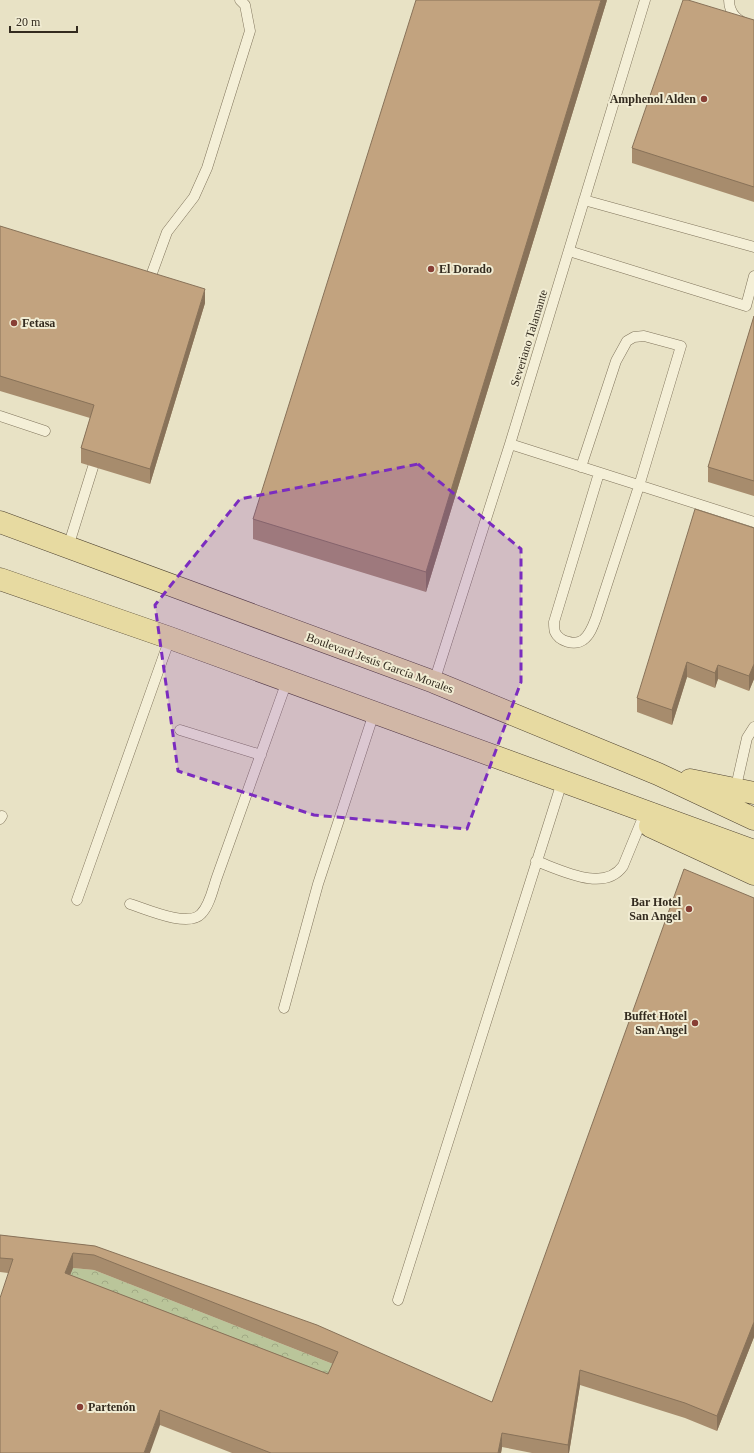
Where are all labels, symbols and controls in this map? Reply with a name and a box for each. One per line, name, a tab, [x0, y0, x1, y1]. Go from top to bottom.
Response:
scale bar	[10, 8, 77, 34]
text: 20 m	[16, 15, 41, 29]
place label: Amphenol Alden	[610, 92, 696, 106]
marker: Amphenol Alden	[699, 94, 709, 104]
place label: El Dorado	[439, 262, 492, 276]
marker: El Dorado	[426, 264, 436, 274]
street label: Severiano Talamante	[508, 288, 550, 388]
place label: Fetasa	[22, 316, 55, 330]
marker: Fetasa	[9, 318, 19, 328]
street label: Boulevard Jesús García Morales	[304, 630, 456, 696]
place label: Bar Hotel San Angel	[629, 895, 682, 923]
marker: Bar Hotel San Angel	[684, 904, 694, 914]
place label: Buffet Hotel San Angel	[624, 1009, 688, 1037]
marker: Buffet Hotel San Angel	[690, 1018, 700, 1028]
place label: Partenón	[88, 1400, 136, 1414]
marker: Partenón	[75, 1402, 85, 1412]

